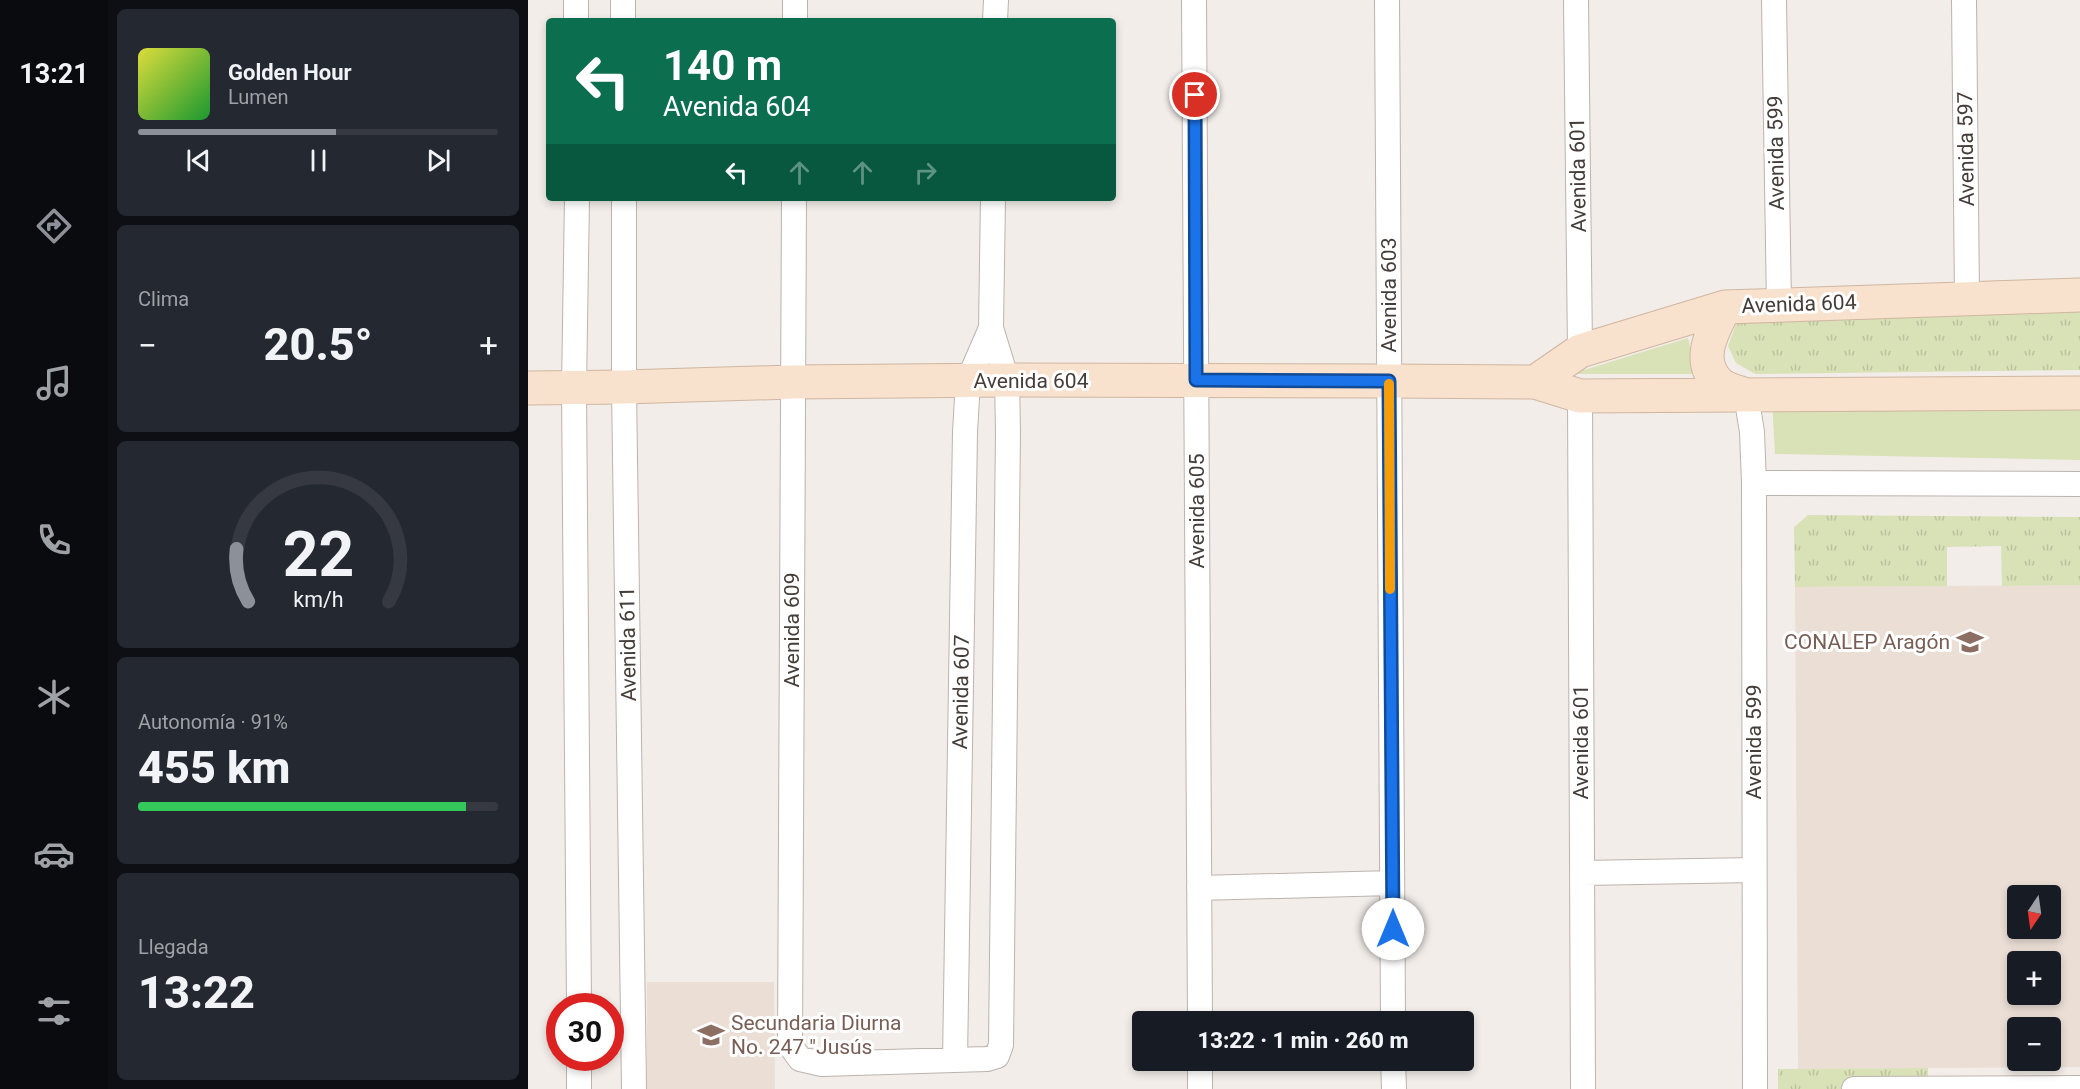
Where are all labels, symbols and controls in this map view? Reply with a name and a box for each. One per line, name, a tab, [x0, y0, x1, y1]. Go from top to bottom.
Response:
text: 140 m	[663, 41, 782, 90]
icon: left	[564, 42, 642, 120]
text: 13:21	[19, 58, 89, 90]
text: Golden Hour	[228, 60, 352, 85]
pin	[1169, 69, 1220, 120]
icon: arrive	[1178, 78, 1211, 111]
text: Lumen	[228, 85, 289, 109]
text: Avenida 604	[663, 91, 811, 123]
street label: Avenida 597	[1953, 91, 1979, 207]
street label: Avenida 599	[1763, 95, 1789, 211]
street label: Avenida 601	[1565, 117, 1591, 233]
icon: previous	[182, 144, 215, 177]
icon: pause	[302, 144, 335, 177]
icon: next	[422, 144, 455, 177]
icon: left	[720, 156, 753, 189]
icon: ahead	[783, 156, 816, 189]
icon: ahead	[846, 156, 879, 189]
icon: right	[909, 156, 942, 189]
icon: directions	[33, 205, 75, 247]
street label: Avenida 603	[1377, 238, 1401, 352]
text: Clima	[138, 287, 189, 311]
street label: Avenida 604	[1741, 290, 1857, 318]
text: 20.5°	[264, 318, 373, 371]
text: −	[138, 326, 157, 365]
text: +	[479, 326, 498, 365]
icon: music	[33, 362, 75, 404]
street label: Avenida 604	[974, 369, 1089, 393]
street label: Avenida 605	[1185, 454, 1209, 568]
text: 22	[282, 518, 354, 591]
icon: phone	[33, 519, 75, 561]
street label: Avenida 609	[780, 573, 804, 687]
street label: Avenida 611	[615, 586, 641, 702]
text: km/h	[293, 587, 343, 612]
school or university icon: CONALEP Aragón	[1955, 627, 1985, 657]
place label: CONALEP Aragón	[1784, 630, 1950, 654]
street label: Avenida 607	[948, 634, 974, 750]
icon: climate	[33, 676, 75, 718]
street label: Avenida 601	[1569, 685, 1593, 799]
street label: Avenida 599	[1742, 685, 1766, 799]
text: Autonomía · 91%	[138, 710, 288, 734]
text: 455 km	[138, 741, 290, 794]
icon: car	[33, 833, 75, 875]
north arrow	[2007, 885, 2061, 939]
map controls	[2007, 885, 2061, 1071]
position arrow	[1361, 897, 1425, 961]
text: Llegada	[138, 935, 209, 959]
button: +	[2007, 951, 2061, 1005]
text: 13:22	[138, 966, 255, 1019]
icon: filters	[33, 990, 75, 1032]
speed limit sign: 30	[546, 993, 624, 1071]
place label: Secundaria Diurna No. 247 "Jusús	[731, 1011, 902, 1059]
button: −	[2007, 1017, 2061, 1071]
school or university icon: Secundaria Diurna No. 247 "Jusús	[696, 1020, 726, 1050]
text: 13:22 · 1 min · 260 m	[1198, 1028, 1408, 1053]

